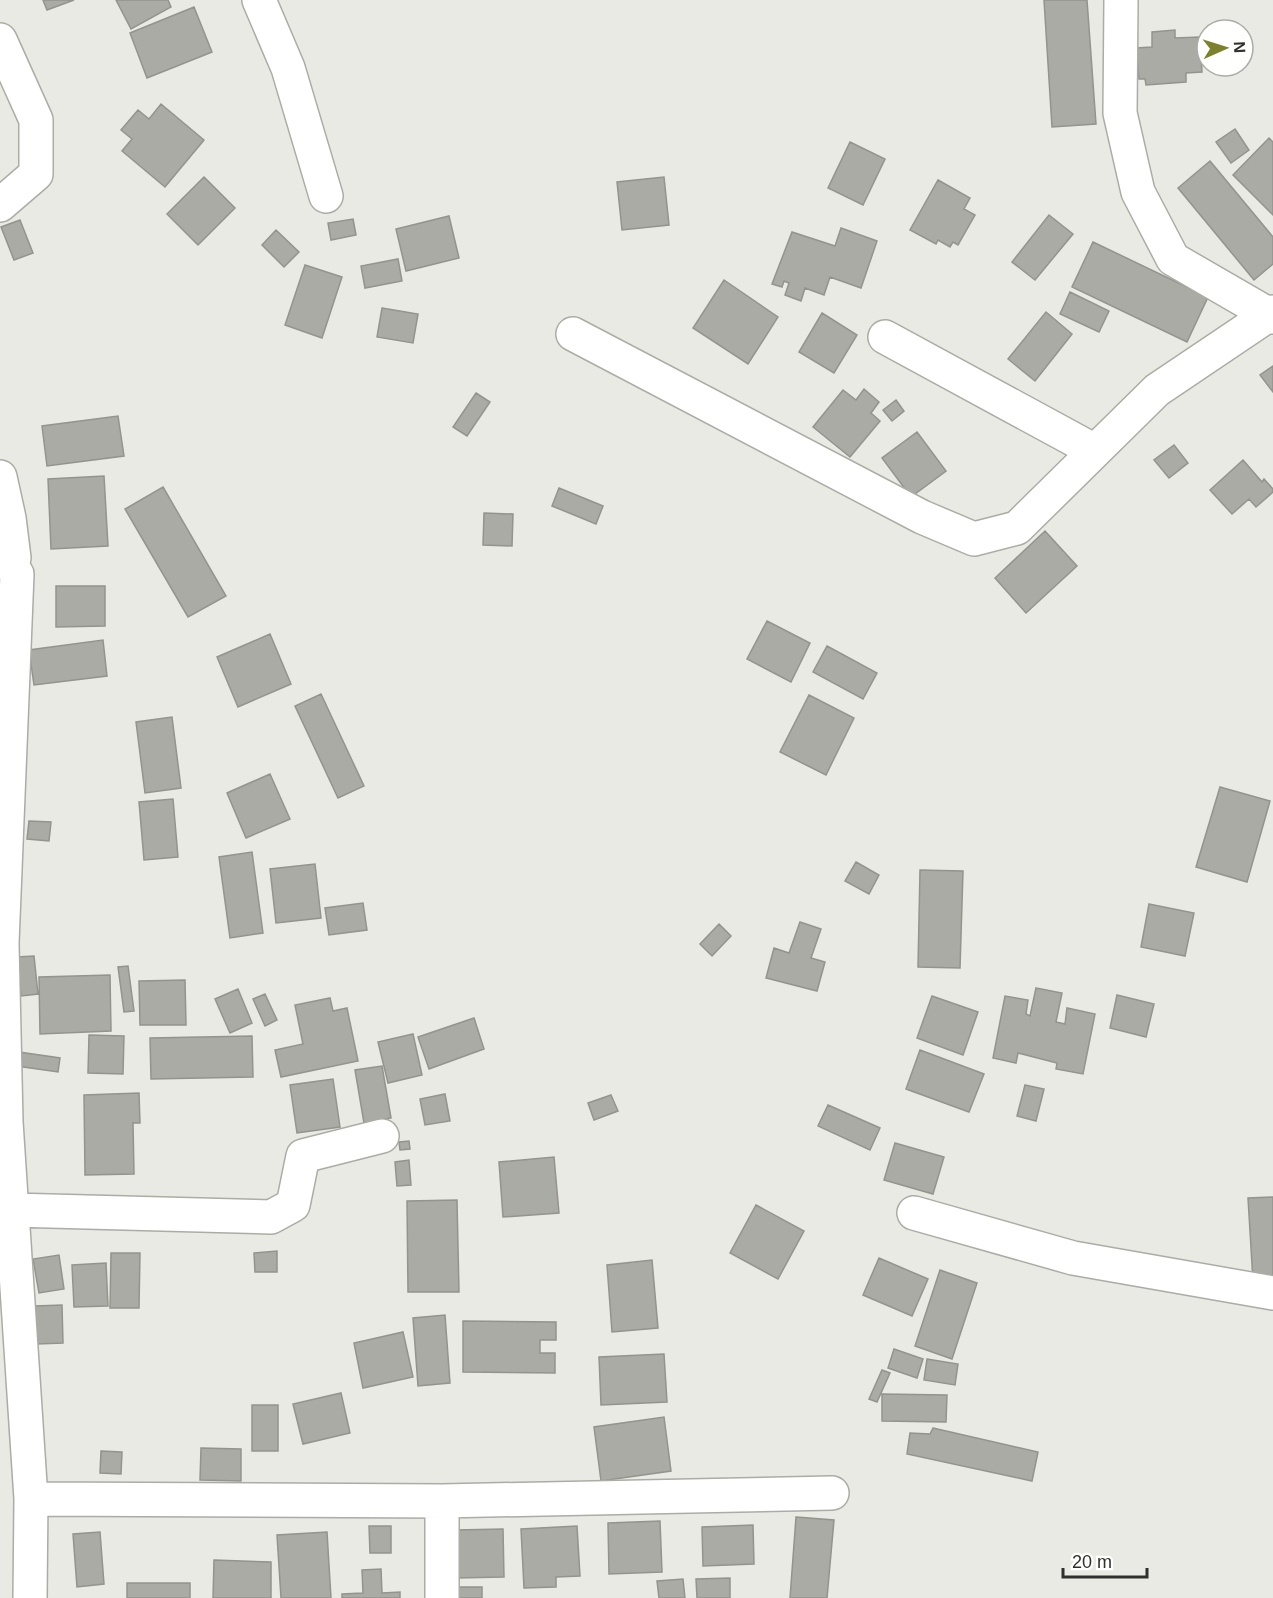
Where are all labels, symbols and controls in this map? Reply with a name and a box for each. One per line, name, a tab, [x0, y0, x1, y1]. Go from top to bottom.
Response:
north arrow	[1195, 18, 1255, 78]
text: N	[1231, 41, 1248, 53]
scale bar	[1063, 1541, 1147, 1579]
text: 20 m	[1072, 1552, 1112, 1572]

